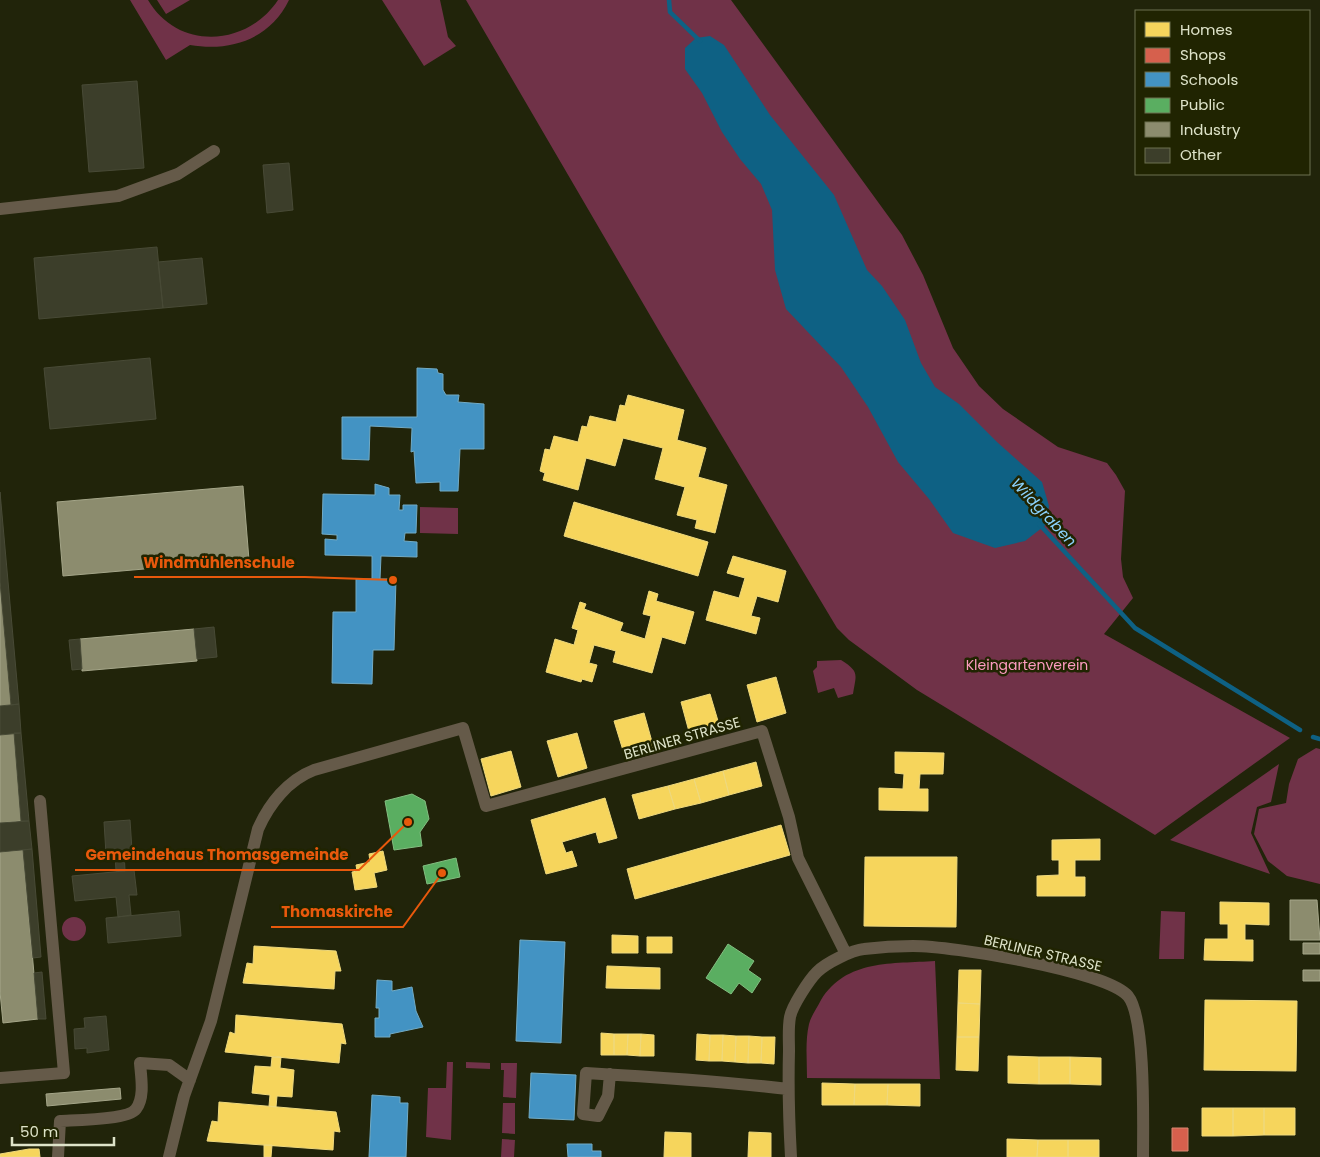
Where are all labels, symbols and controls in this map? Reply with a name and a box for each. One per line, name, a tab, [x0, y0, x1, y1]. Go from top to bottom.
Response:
legend	[1135, 10, 1310, 175]
text: Homes	[1180, 19, 1233, 40]
text: Shops	[1180, 44, 1226, 65]
text: Schools	[1180, 69, 1238, 90]
text: Public	[1180, 94, 1225, 115]
text: Industry	[1180, 119, 1241, 140]
text: Other	[1180, 144, 1222, 165]
water label: Wildgraben	[1007, 473, 1081, 551]
callout: Windmühlenschule	[134, 547, 305, 577]
text: Windmühlenschule	[143, 552, 295, 573]
park label: Kleingartenverein	[966, 655, 1088, 675]
street label: BERLINER STRASSE	[621, 712, 743, 764]
callout: Gemeindehaus Thomasgemeinde	[75, 840, 359, 870]
text: Gemeindehaus Thomasgemeinde	[85, 844, 349, 865]
callout: Thomaskirche	[271, 897, 403, 927]
text: Thomaskirche	[281, 901, 393, 922]
street label: BERLINER STRASSE	[982, 930, 1104, 976]
scale bar	[12, 1114, 115, 1146]
text: 50 m	[20, 1121, 58, 1142]

